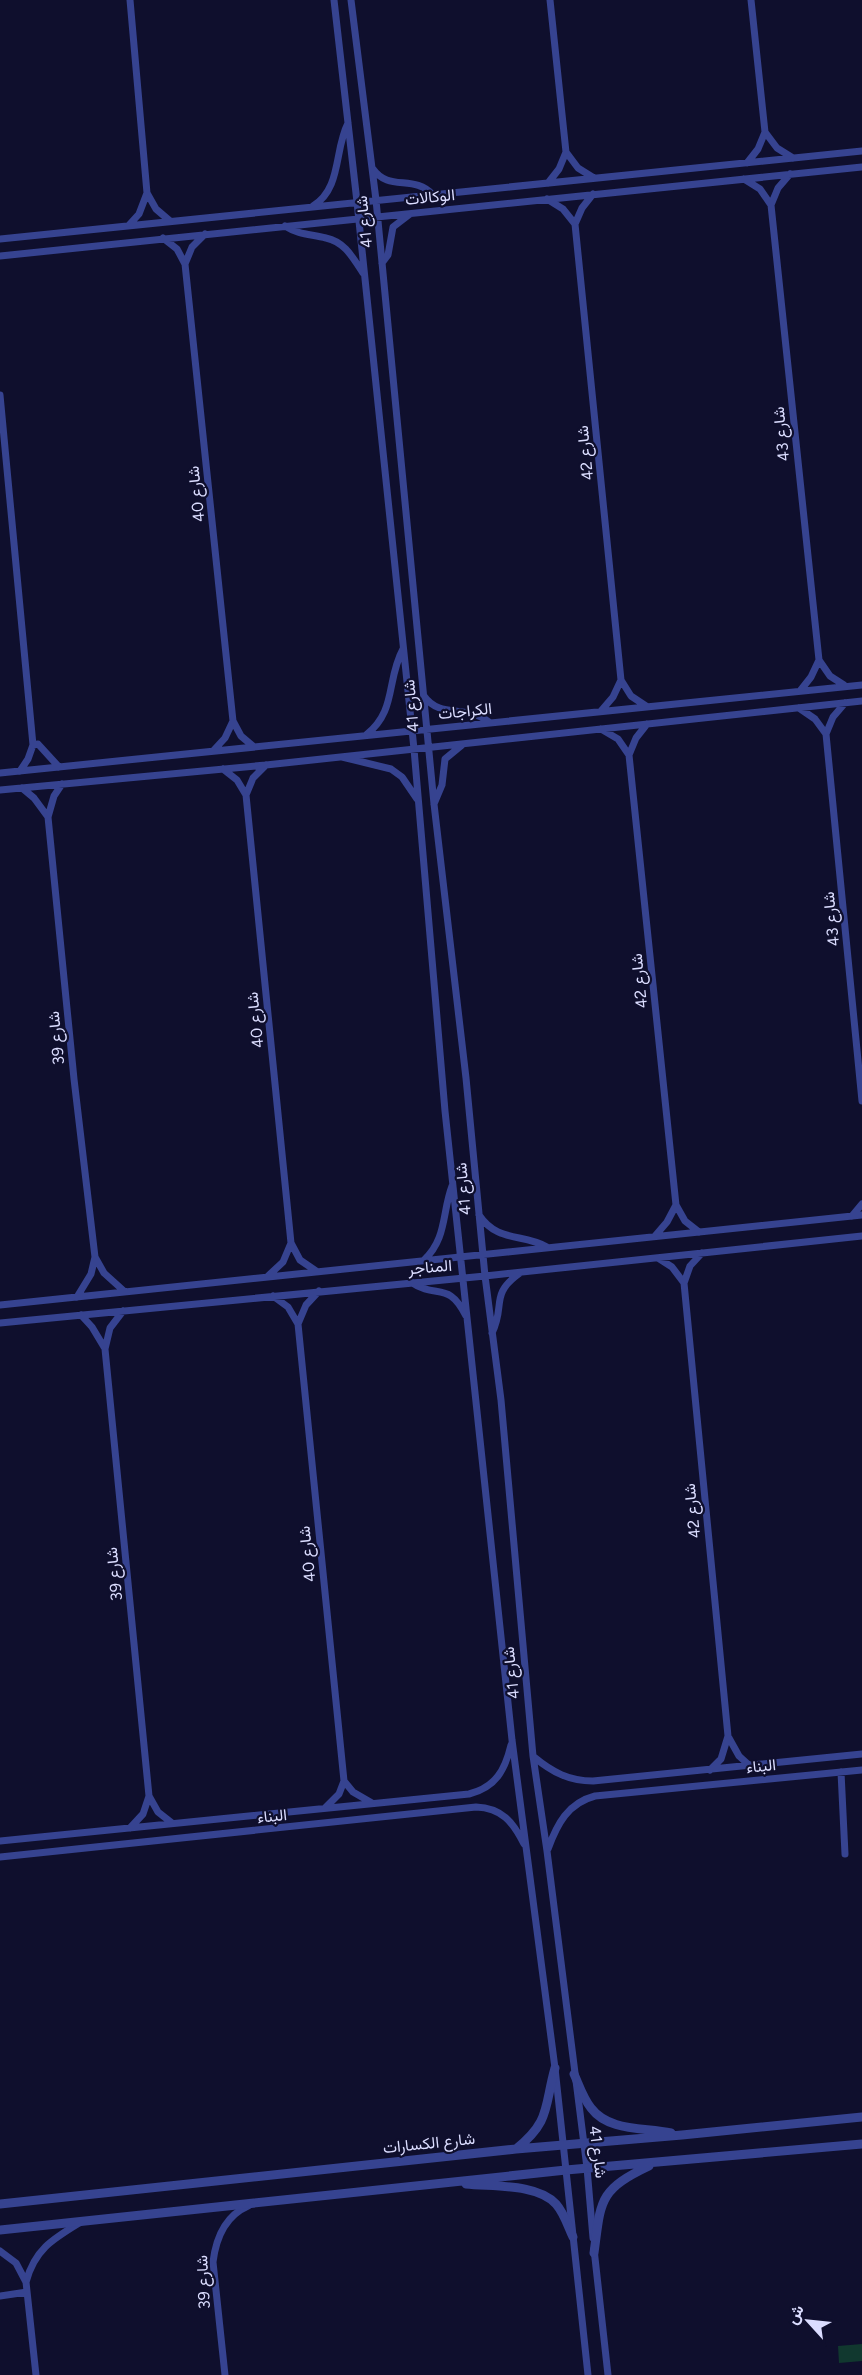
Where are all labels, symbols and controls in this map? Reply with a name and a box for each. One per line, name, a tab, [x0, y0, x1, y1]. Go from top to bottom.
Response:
street label: الوكالات	[404, 185, 456, 210]
street label: شارع 41	[352, 195, 378, 249]
street label: شارع 43	[769, 406, 795, 462]
street label: شارع 42	[573, 424, 599, 481]
street label: شارع 40	[184, 465, 210, 523]
street label: شارع 41	[399, 679, 425, 733]
street label: الكراجات	[437, 699, 493, 724]
street label: شارع 43	[819, 891, 845, 947]
street label: شارع 42	[627, 952, 653, 1009]
street label: شارع 40	[243, 991, 269, 1049]
street label: شارع 39	[44, 1010, 70, 1066]
street label: شارع 41	[451, 1162, 477, 1216]
street label: المناجر	[406, 1256, 453, 1279]
street label: شارع 42	[680, 1482, 706, 1539]
street label: شارع 40	[295, 1525, 321, 1583]
street label: شارع 39	[102, 1546, 128, 1602]
street label: شارع 41	[499, 1646, 525, 1700]
street label: البناء	[745, 1755, 777, 1777]
street label: البناء	[256, 1805, 288, 1827]
street label: شارع 41	[583, 2125, 611, 2180]
street label: شارع الكسارات	[382, 2129, 476, 2159]
street label: شارع 39	[192, 2254, 216, 2309]
north arrow	[778, 2291, 838, 2351]
text: ش	[782, 2302, 808, 2327]

